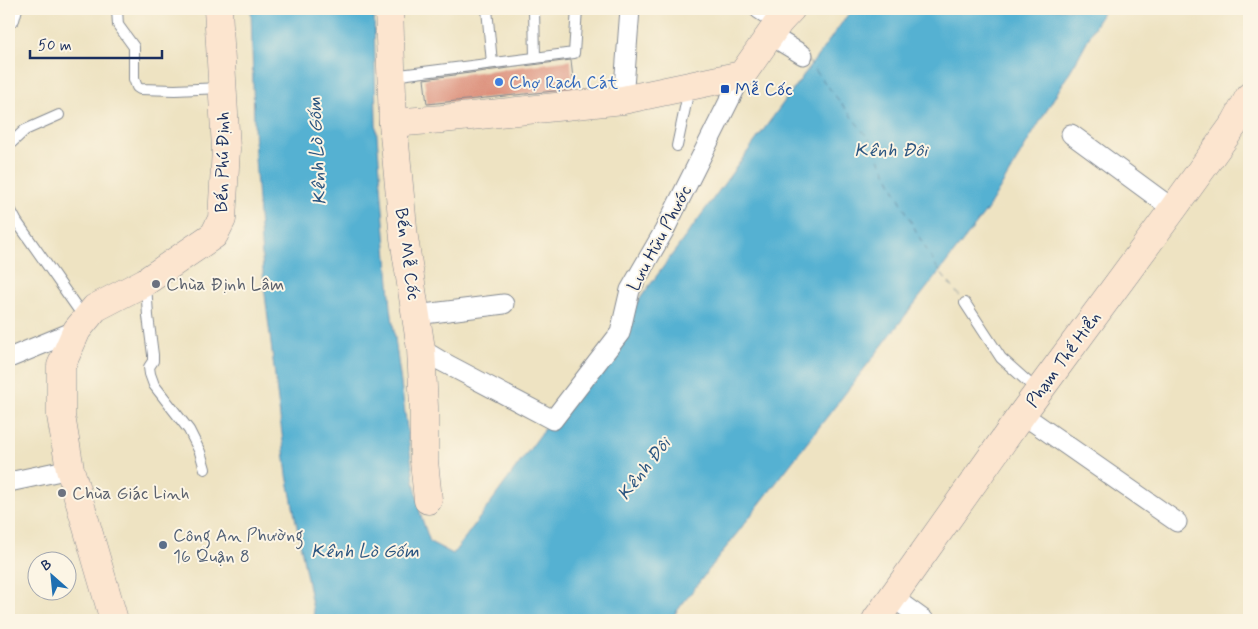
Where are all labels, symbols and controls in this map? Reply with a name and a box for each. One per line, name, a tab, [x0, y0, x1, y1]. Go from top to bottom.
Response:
scale bar	[30, 28, 162, 60]
text: 50 m	[38, 36, 72, 56]
place label: Chợ Rạch Cát	[509, 71, 619, 95]
marker: Chợ Rạch Cát	[493, 76, 505, 88]
place label: Mễ Cốc	[735, 78, 793, 102]
marker: Mễ Cốc	[719, 83, 731, 95]
water label: Kênh Lò Gốm	[302, 96, 333, 206]
street label: Bến Phú Định	[210, 111, 236, 213]
water label: Kênh Đôi	[854, 138, 929, 163]
street label: Lưu Hữu Phước	[622, 181, 698, 296]
street label: Bến Mễ Cốc	[389, 206, 425, 302]
place label: Chùa Định Lâm	[166, 273, 284, 297]
marker: Chùa Định Lâm	[150, 278, 162, 290]
street label: Phạm Thế Hiển	[1021, 307, 1107, 413]
water label: Kênh Đôi	[612, 431, 678, 506]
place label: Chùa Giác Linh	[72, 482, 190, 506]
marker: Chùa Giác Linh	[56, 487, 68, 499]
place label: Công An Phường 16 Quận 8	[173, 524, 304, 569]
marker: Công An Phường 16 Quận 8	[157, 539, 169, 551]
water label: Kênh Lò Gốm	[311, 539, 419, 564]
north arrow	[28, 552, 78, 602]
text: B	[39, 555, 55, 575]

